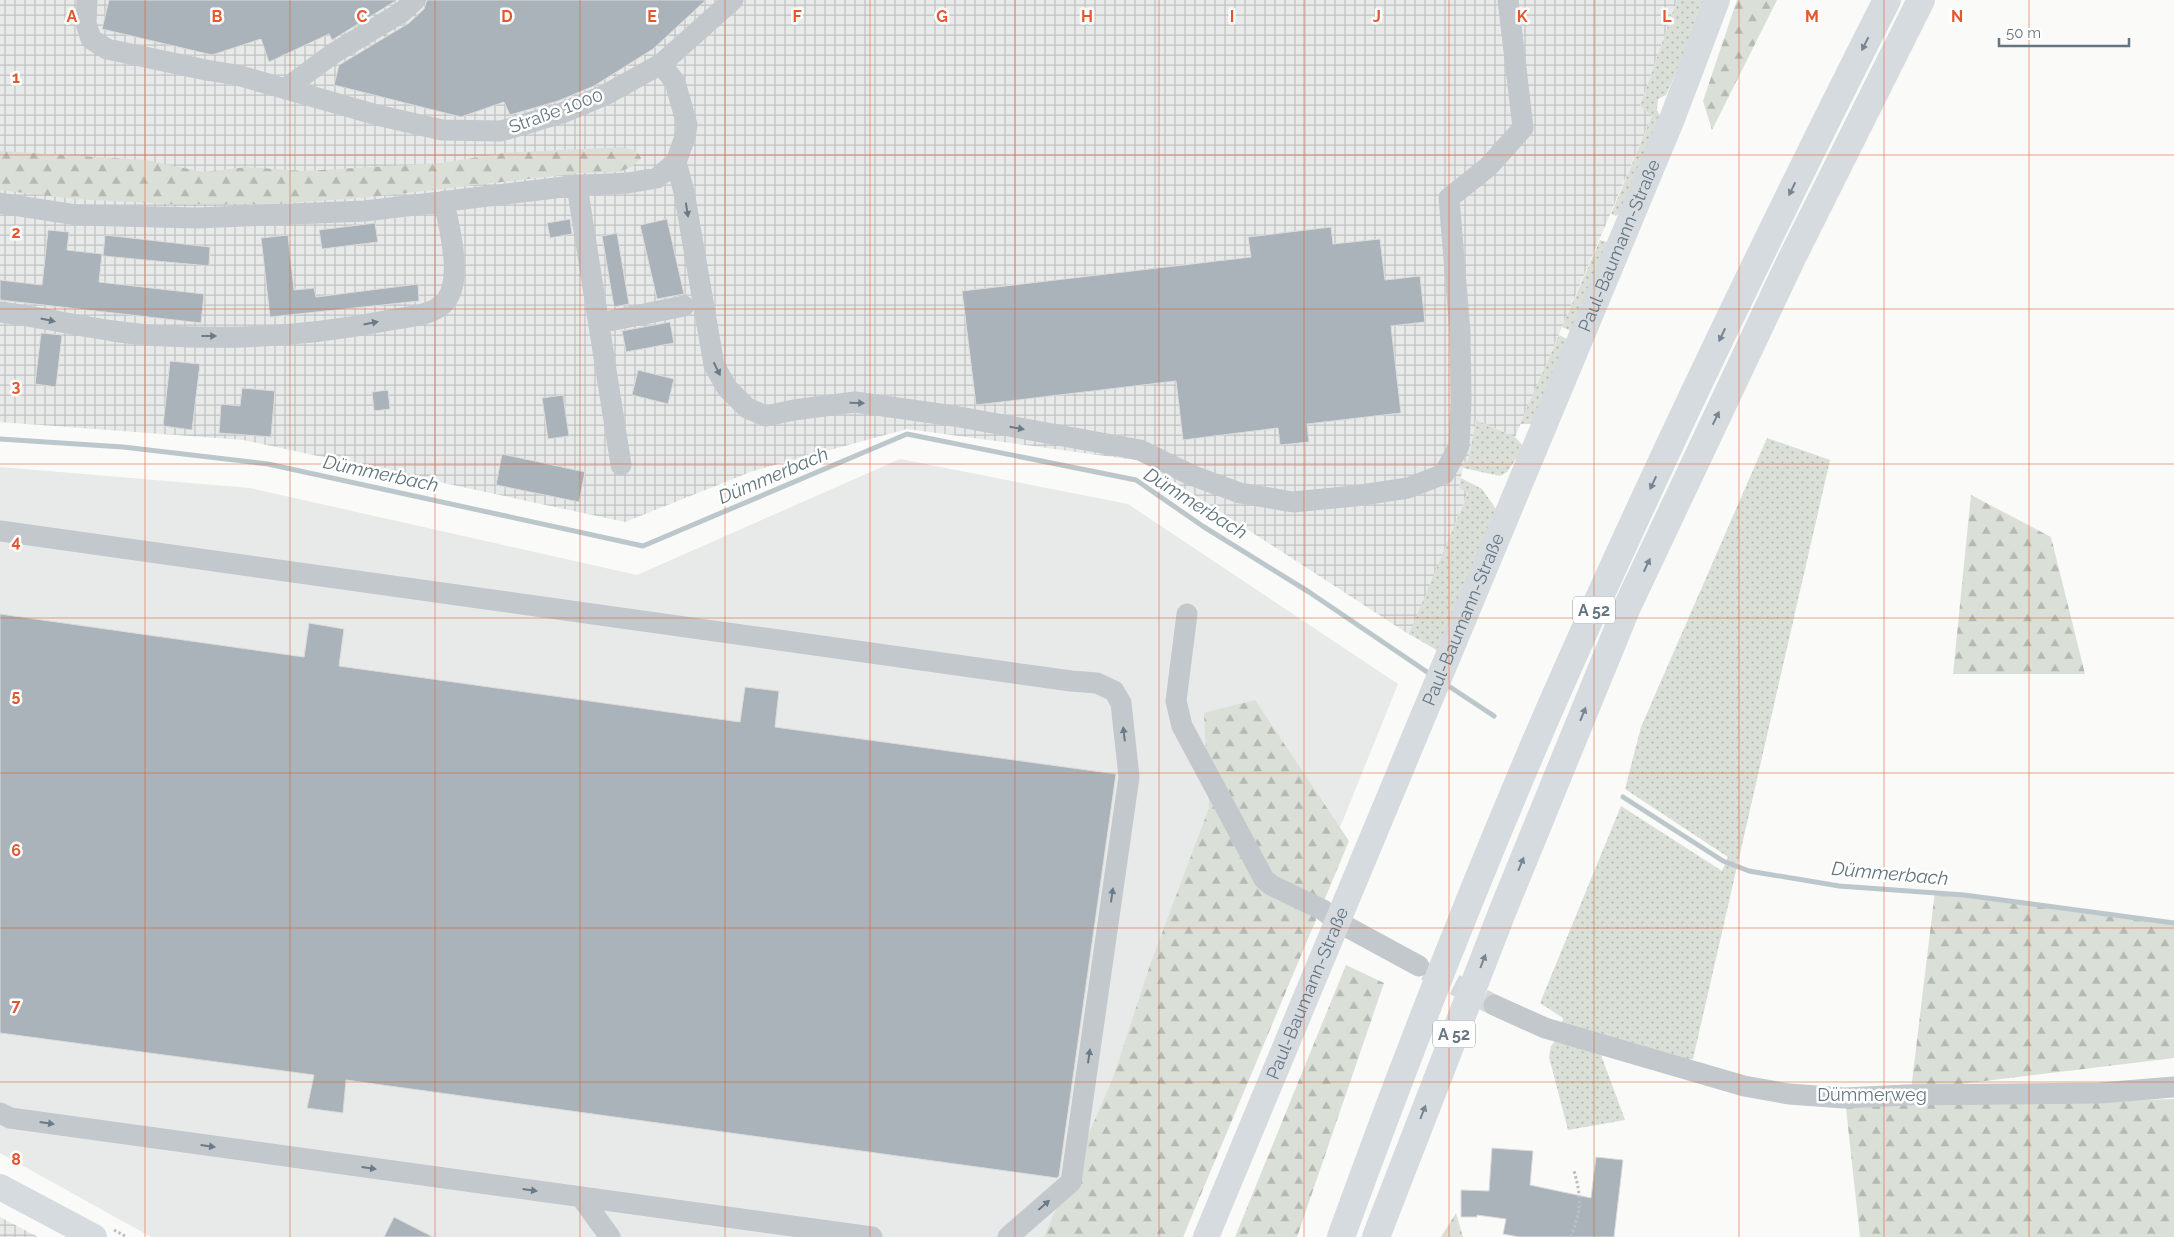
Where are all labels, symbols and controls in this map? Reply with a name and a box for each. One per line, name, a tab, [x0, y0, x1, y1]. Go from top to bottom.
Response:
text: A	[67, 7, 78, 26]
text: B	[212, 7, 223, 26]
text: C	[357, 7, 368, 26]
text: D	[501, 7, 513, 26]
text: E	[647, 7, 657, 26]
text: F	[792, 7, 802, 26]
text: G	[936, 7, 948, 26]
text: H	[1081, 7, 1093, 26]
text: I	[1230, 7, 1234, 26]
text: J	[1373, 7, 1381, 26]
text: K	[1517, 7, 1528, 26]
text: L	[1662, 7, 1672, 26]
text: M	[1805, 7, 1819, 26]
text: N	[1951, 7, 1963, 26]
scale bar	[1999, 15, 2129, 47]
text: 50 m	[2006, 24, 2041, 42]
one-way arrow	[1861, 36, 1869, 51]
text: 1	[12, 68, 20, 87]
street label: Straße 1000	[506, 84, 606, 137]
street label: Paul-Baumann-Straße	[1574, 156, 1664, 335]
one-way arrow	[1788, 182, 1796, 196]
one-way arrow	[683, 202, 691, 218]
text: 2	[11, 223, 21, 242]
one-way arrow	[41, 316, 56, 324]
one-way arrow	[363, 319, 379, 327]
one-way arrow	[1717, 328, 1725, 342]
one-way arrow	[202, 332, 218, 340]
one-way arrow	[713, 362, 721, 376]
text: 3	[12, 377, 21, 396]
one-way arrow	[849, 399, 865, 407]
one-way arrow	[1712, 411, 1720, 425]
one-way arrow	[1010, 424, 1026, 432]
water label: Dümmerbach	[715, 442, 831, 508]
water label: Dümmerbach	[321, 450, 441, 496]
water label: Dümmerbach	[1140, 463, 1252, 543]
one-way arrow	[1649, 475, 1657, 490]
street label: Paul-Baumann-Straße	[1418, 530, 1508, 709]
text: 4	[11, 532, 21, 551]
one-way arrow	[1643, 558, 1651, 572]
road number: A 52	[1573, 596, 1615, 624]
text: 5	[12, 686, 21, 705]
one-way arrow	[1579, 706, 1587, 721]
one-way arrow	[1120, 726, 1128, 742]
text: 6	[11, 841, 21, 860]
one-way arrow	[1518, 857, 1526, 872]
water label: Dümmerbach	[1831, 857, 1949, 889]
one-way arrow	[1109, 887, 1117, 903]
street label: Paul-Baumann-Straße	[1262, 903, 1352, 1082]
one-way arrow	[1479, 954, 1487, 968]
text: 7	[12, 996, 21, 1015]
road number: A 52	[1433, 1021, 1475, 1048]
one-way arrow	[1085, 1048, 1093, 1064]
street label: Dümmerweg	[1817, 1084, 1927, 1105]
one-way arrow	[1419, 1104, 1427, 1119]
one-way arrow	[39, 1120, 55, 1128]
one-way arrow	[200, 1142, 216, 1150]
text: 8	[11, 1150, 21, 1169]
one-way arrow	[361, 1164, 377, 1172]
one-way arrow	[522, 1186, 538, 1194]
one-way arrow	[1038, 1199, 1050, 1211]

